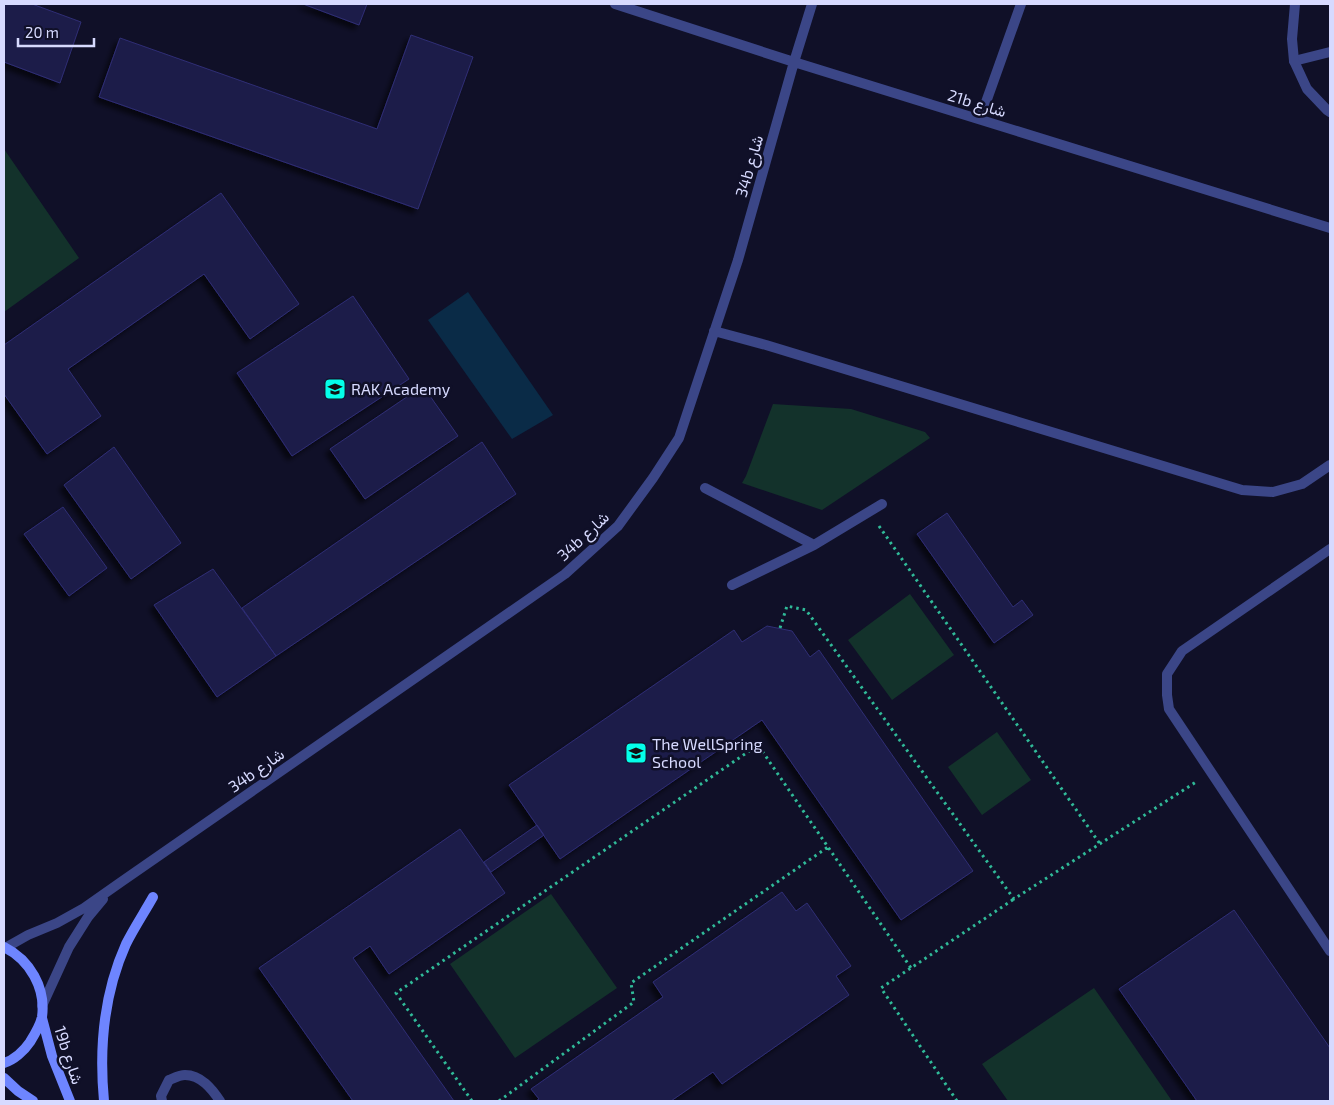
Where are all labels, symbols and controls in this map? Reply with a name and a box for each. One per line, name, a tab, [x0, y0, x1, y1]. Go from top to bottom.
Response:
scale bar	[18, 15, 94, 47]
text: 20 m	[25, 23, 59, 41]
street label: 21b شارع	[945, 85, 1009, 123]
street label: 34b شارع	[731, 133, 769, 200]
school or university icon: RAK Academy	[323, 377, 347, 401]
place label: RAK Academy	[351, 379, 451, 398]
street label: 34b شارع	[553, 507, 614, 566]
place label: The WellSpring School	[652, 734, 762, 771]
school or university icon: The WellSpring School	[624, 741, 648, 765]
street label: 34b شارع	[224, 744, 289, 798]
street label: 19b شارع	[48, 1023, 88, 1087]

